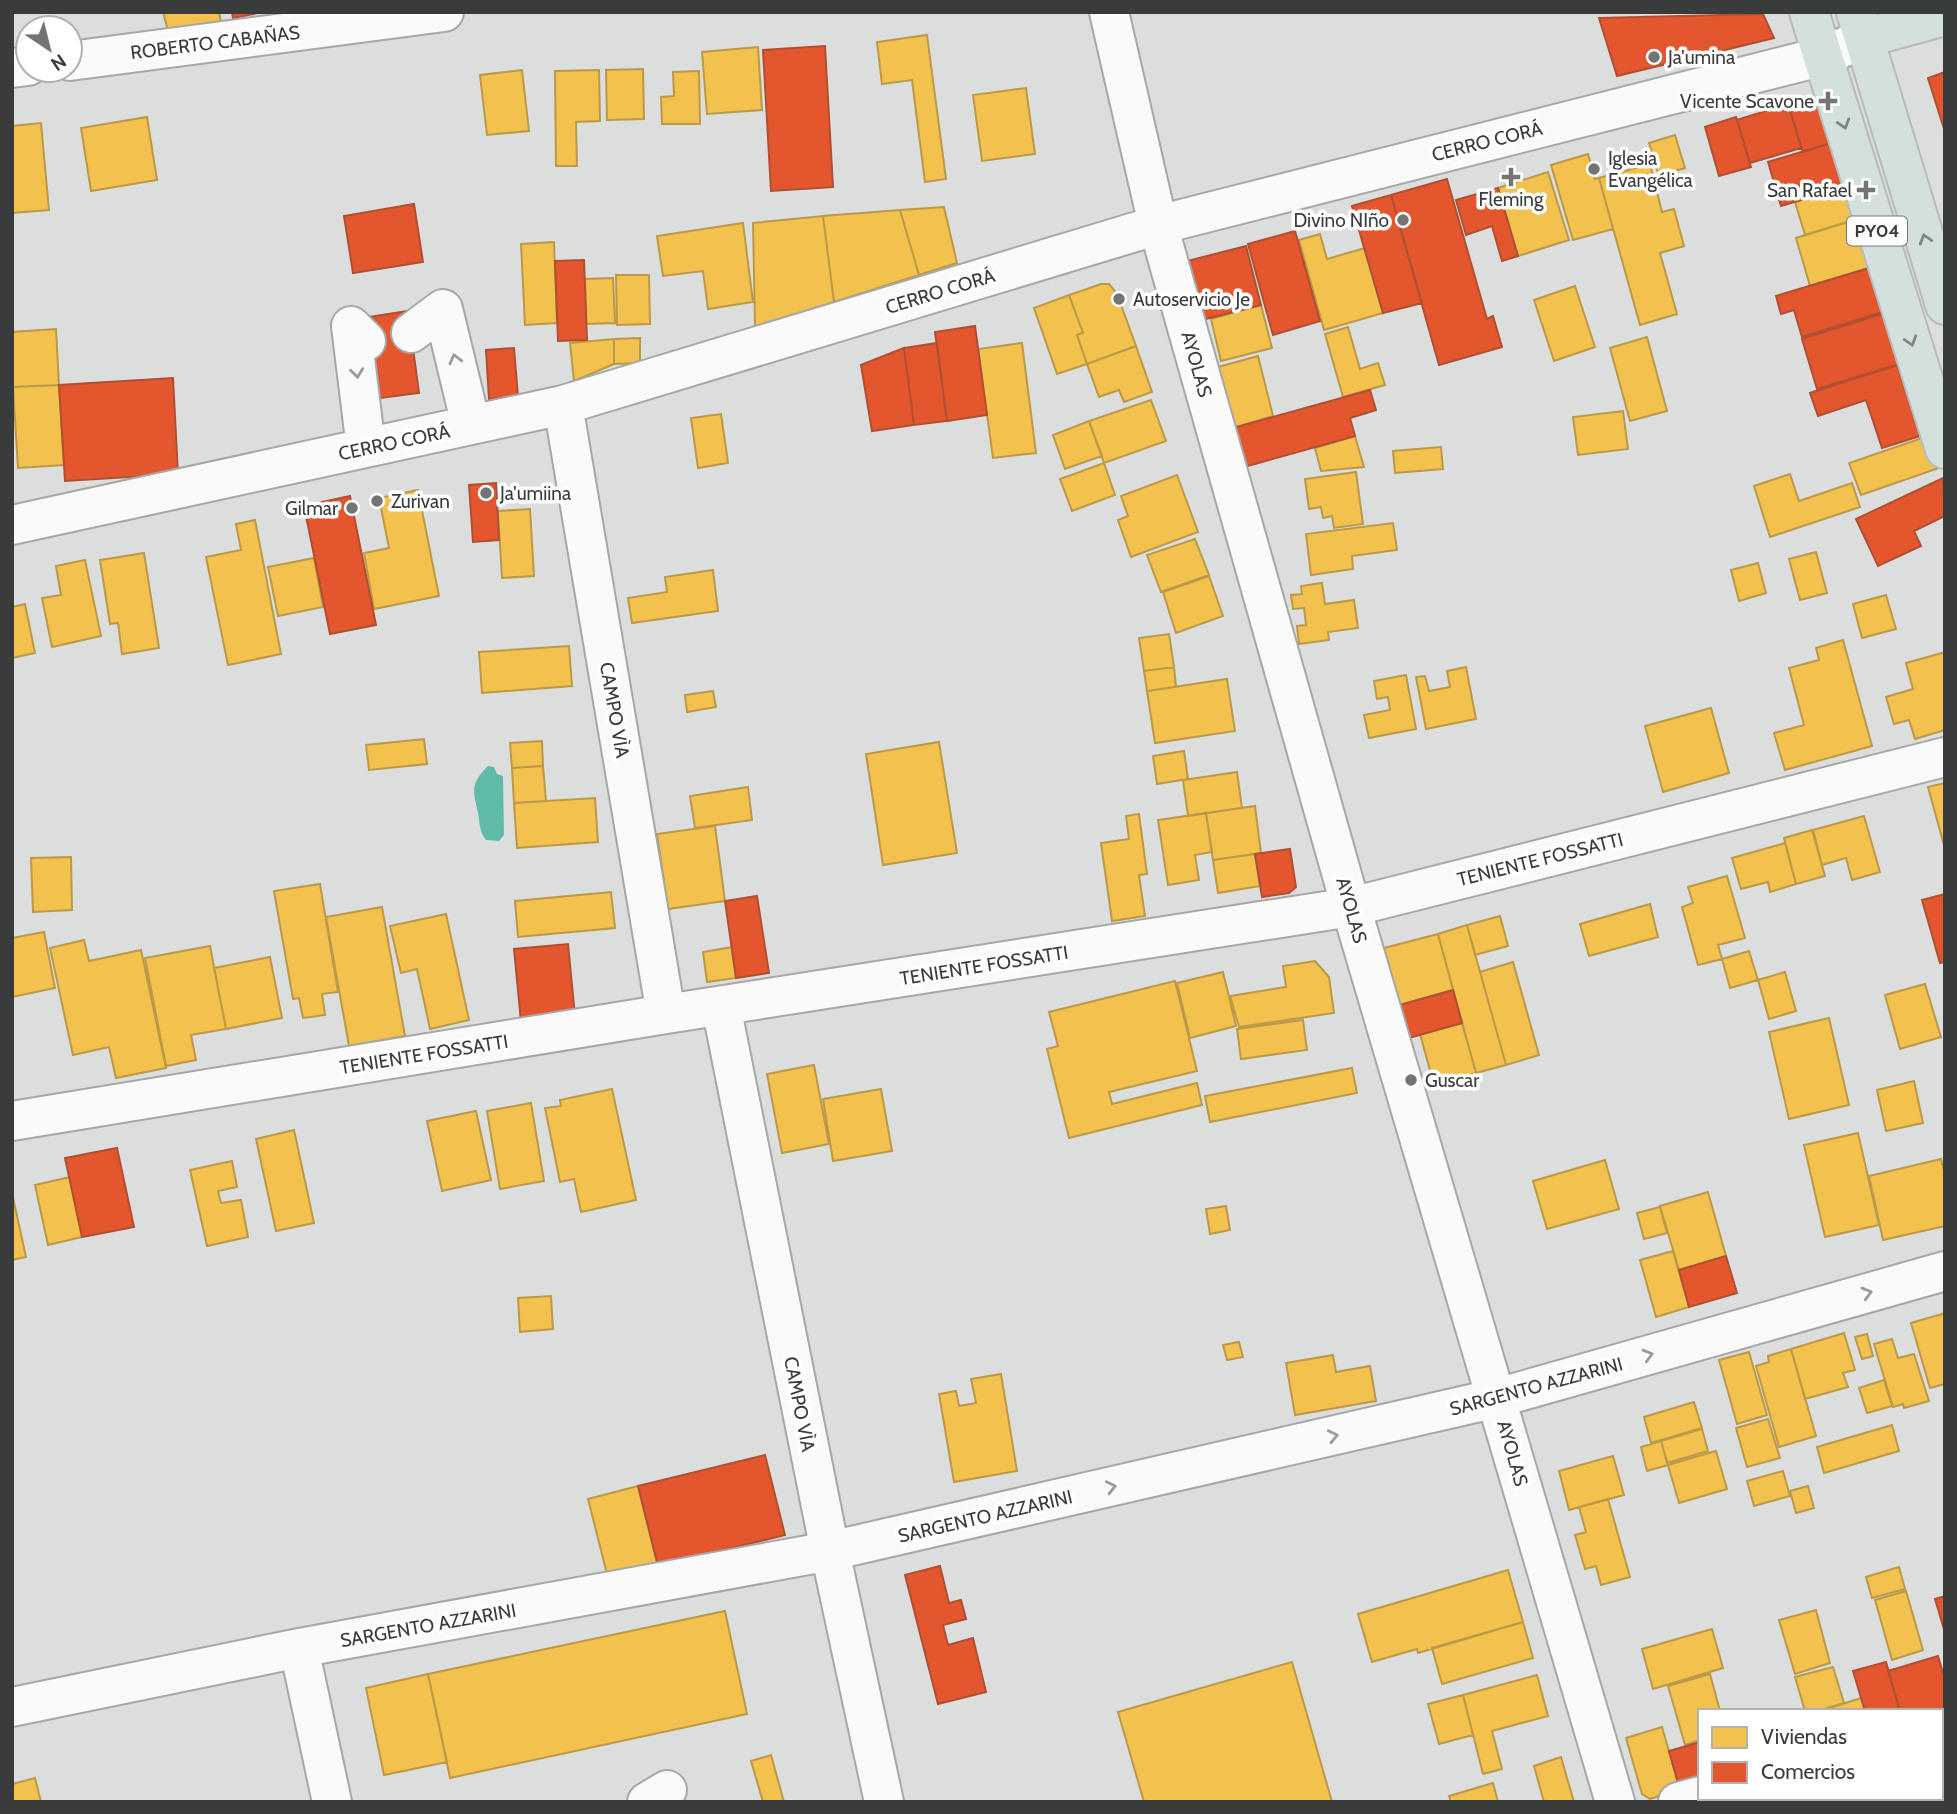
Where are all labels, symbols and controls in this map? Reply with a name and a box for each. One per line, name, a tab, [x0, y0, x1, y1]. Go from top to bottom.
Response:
north arrow	[14, 14, 84, 84]
street label: ROBERTO CABAÑAS	[129, 20, 301, 64]
place label: Ja'umina	[1667, 46, 1735, 69]
text: N	[46, 49, 71, 76]
marker: Ja'umina	[1646, 49, 1662, 65]
place label: Vicente Scavone	[1680, 90, 1814, 113]
marker: Vicente Scavone	[1820, 93, 1836, 109]
street label: CERRO CORÁ	[1429, 116, 1545, 166]
one-way arrow	[1836, 118, 1851, 130]
place label: Iglesia Evangélica	[1608, 147, 1693, 192]
marker: Iglesia Evangélica	[1586, 161, 1602, 177]
marker: Fleming	[1503, 169, 1519, 185]
place label: San Rafael	[1767, 179, 1853, 202]
marker: San Rafael	[1858, 182, 1874, 198]
place label: Fleming	[1479, 188, 1544, 211]
place label: Divino NIño	[1293, 209, 1389, 232]
marker: Divino NIño	[1395, 212, 1411, 228]
road number: PY04	[1847, 216, 1907, 246]
one-way arrow	[1918, 234, 1933, 246]
street label: CERRO CORÁ	[882, 263, 998, 319]
place label: Autoservicio Je	[1133, 288, 1250, 311]
marker: Autoservicio Je	[1111, 291, 1127, 307]
street label: AYOLAS	[1176, 328, 1217, 400]
one-way arrow	[1903, 335, 1918, 347]
one-way arrow	[449, 353, 463, 365]
one-way arrow	[349, 367, 364, 378]
street label: CERRO CORÁ	[336, 418, 452, 466]
place label: Ja'umiina	[499, 482, 571, 505]
marker: Ja'umiina	[478, 485, 494, 501]
place label: Zurivan	[391, 490, 450, 513]
marker: Zurivan	[369, 493, 385, 509]
place label: Gilmar	[285, 497, 338, 520]
marker: Gilmar	[344, 500, 360, 516]
street label: CAMPO VÌA	[595, 660, 635, 760]
street label: TENIENTE FOSSATTI	[1455, 828, 1625, 891]
street label: AYOLAS	[1331, 874, 1372, 946]
street label: TENIENTE FOSSATTI	[898, 941, 1070, 990]
street label: TENIENTE FOSSATTI	[338, 1030, 510, 1079]
place label: Guscar	[1425, 1069, 1479, 1092]
marker: Guscar	[1403, 1072, 1419, 1088]
one-way arrow	[1861, 1287, 1873, 1301]
one-way arrow	[1642, 1349, 1654, 1364]
street label: SARGENTO AZZARINI	[1447, 1352, 1625, 1421]
street label: CAMPO VÌA	[779, 1354, 821, 1454]
street label: AYOLAS	[1492, 1417, 1533, 1489]
one-way arrow	[1327, 1430, 1339, 1444]
one-way arrow	[1105, 1480, 1117, 1495]
street label: SARGENTO AZZARINI	[896, 1485, 1075, 1548]
street label: SARGENTO AZZARINI	[338, 1599, 518, 1652]
legend	[1698, 1709, 1943, 1800]
text: Viviendas	[1761, 1724, 1847, 1749]
text: Comercios	[1761, 1759, 1855, 1784]

